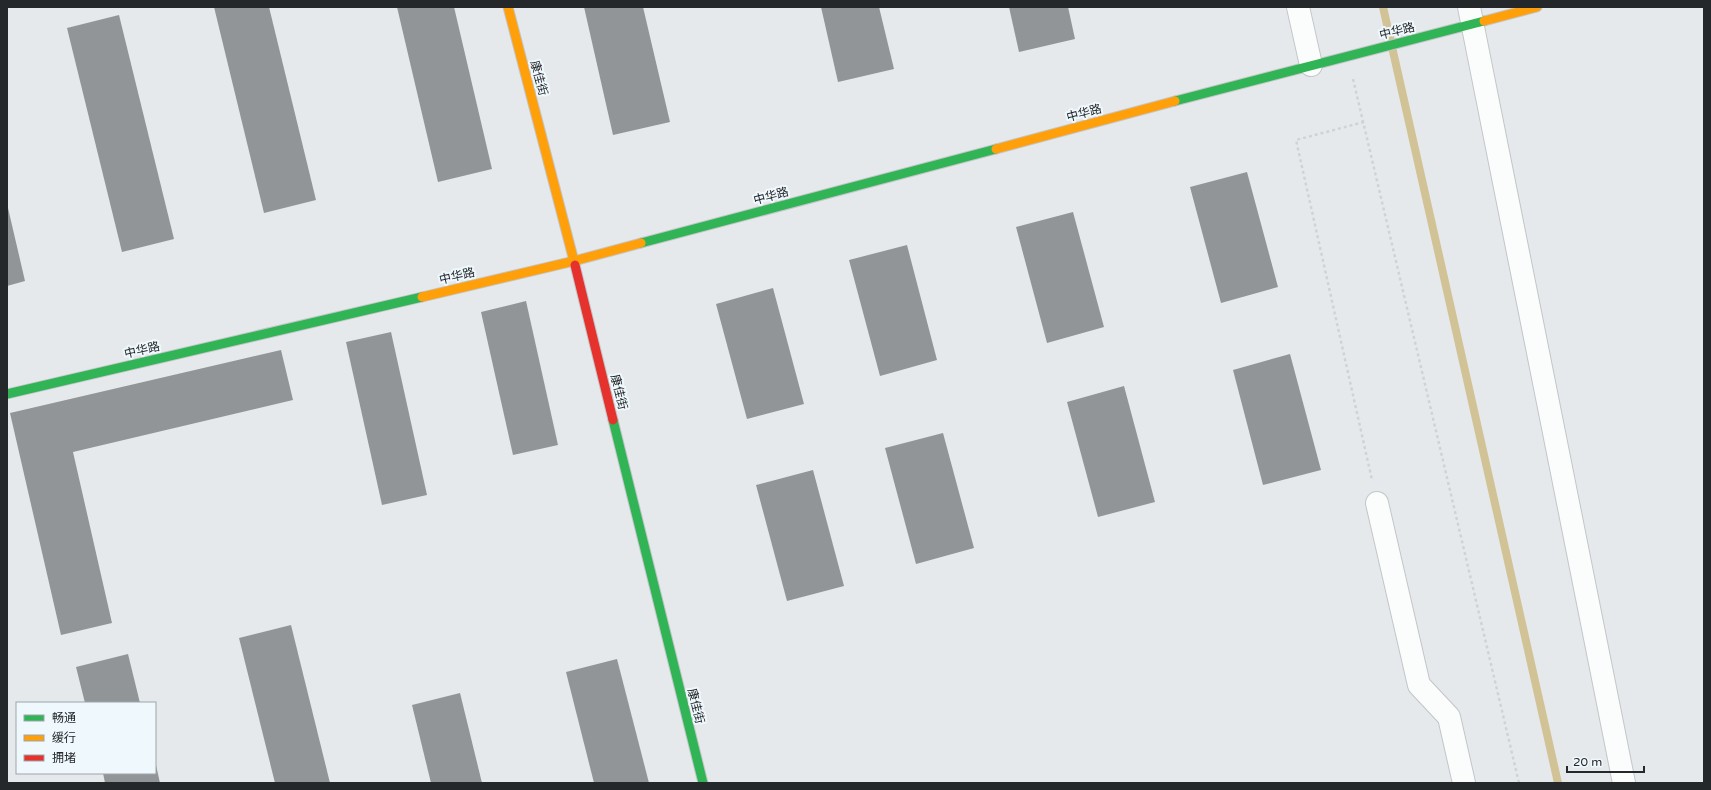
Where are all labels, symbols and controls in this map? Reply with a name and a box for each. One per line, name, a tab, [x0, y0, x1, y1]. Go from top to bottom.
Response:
street label: 中华路	[1378, 20, 1416, 42]
street label: 康佳街	[528, 59, 550, 97]
street label: 中华路	[1065, 102, 1103, 124]
street label: 中华路	[752, 185, 790, 207]
street label: 中华路	[438, 265, 476, 287]
street label: 中华路	[123, 339, 161, 361]
street label: 康佳街	[608, 373, 630, 411]
street label: 康佳街	[685, 687, 707, 725]
legend	[16, 702, 156, 774]
text: 畅通	[52, 711, 76, 725]
text: 缓行	[52, 731, 76, 745]
scale bar	[1567, 748, 1644, 774]
text: 拥堵	[52, 751, 76, 765]
text: 20 m	[1573, 755, 1602, 769]

